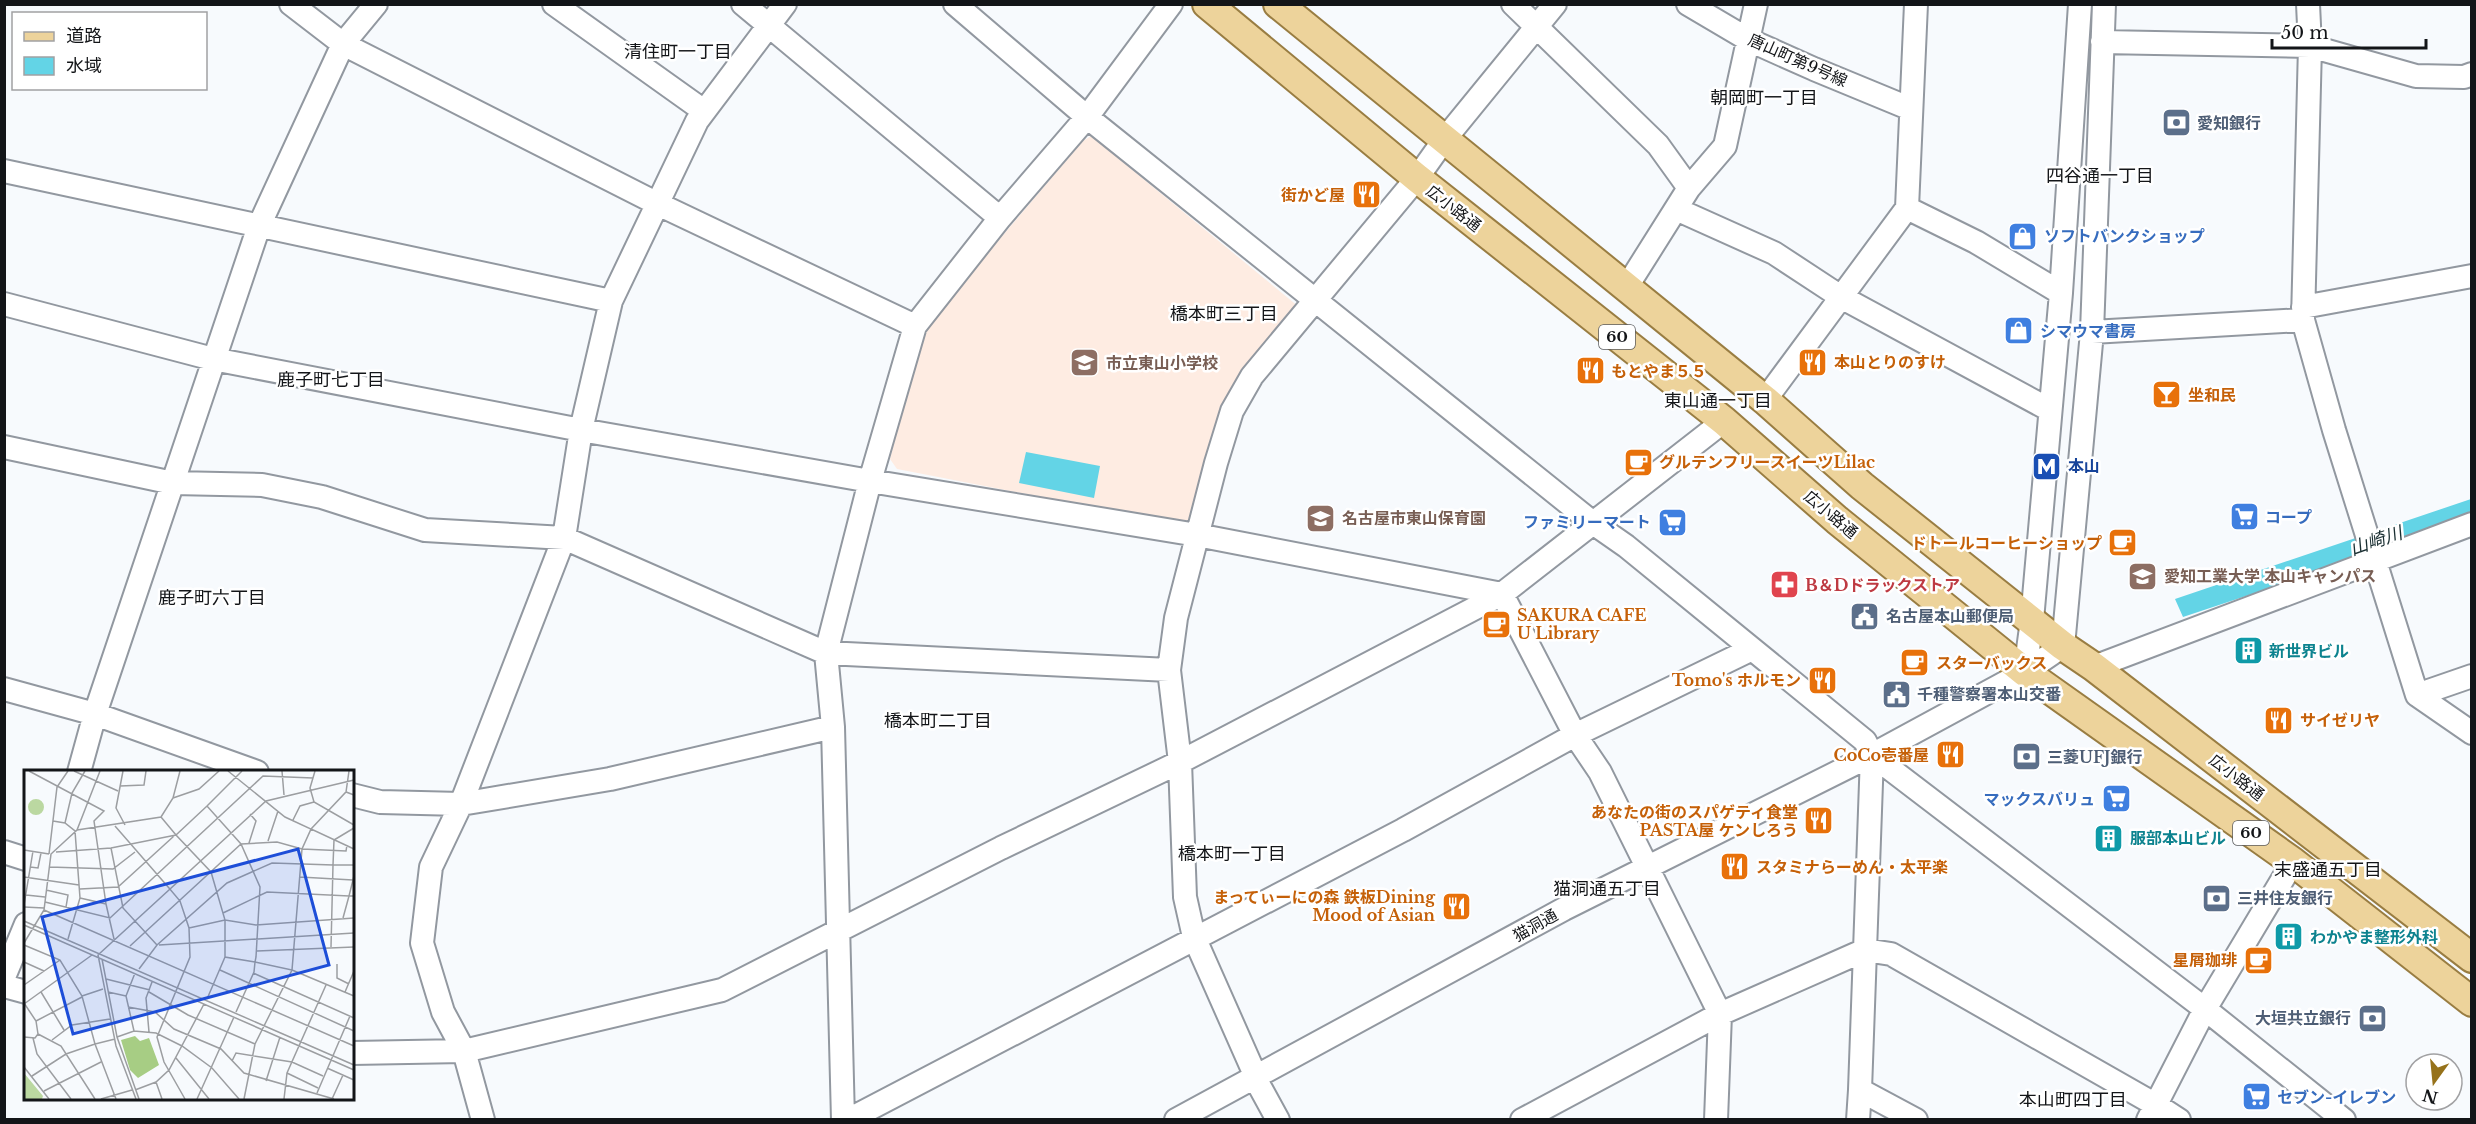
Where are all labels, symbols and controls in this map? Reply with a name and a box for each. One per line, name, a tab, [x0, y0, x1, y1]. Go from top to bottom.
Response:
legend	[12, 12, 207, 90]
scale bar	[2272, 12, 2426, 50]
text: 50 m	[2281, 22, 2329, 44]
text: 道路	[66, 25, 102, 47]
street label: 唐山町第9号線	[1745, 29, 1851, 91]
district label: 清住町一丁目	[624, 41, 732, 63]
text: 水域	[66, 55, 102, 77]
district label: 朝岡町一丁目	[1710, 87, 1818, 109]
bank icon: 愛知銀行	[2160, 107, 2192, 139]
place label: 愛知銀行	[2197, 113, 2261, 133]
district label: 四谷通一丁目	[2046, 165, 2154, 187]
restaurant icon: 街かど屋	[1350, 179, 1382, 211]
street label: 広小路通	[1423, 180, 1485, 236]
place label: 街かど屋	[1281, 185, 1345, 205]
shop icon: ソフトバンクショップ	[2007, 220, 2039, 252]
place label: ソフトバンクショップ	[2044, 226, 2205, 246]
district label: 橋本町三丁目	[1170, 303, 1278, 325]
shop icon: シマウマ書房	[2003, 315, 2035, 347]
place label: シマウマ書房	[2040, 321, 2136, 341]
road number: 60	[1599, 325, 1635, 349]
restaurant icon: 本山とりのすけ	[1797, 346, 1829, 378]
school or university icon: 市立東山小学校	[1069, 347, 1101, 379]
place label: 本山とりのすけ	[1834, 352, 1946, 372]
place label: 市立東山小学校	[1106, 353, 1218, 373]
restaurant icon: もとやま５５	[1574, 355, 1606, 387]
place label: もとやま５５	[1611, 361, 1707, 381]
district label: 鹿子町七丁目	[277, 369, 385, 391]
bar icon: 坐和民	[2151, 379, 2183, 411]
place label: 坐和民	[2188, 385, 2236, 405]
district label: 東山通一丁目	[1664, 390, 1772, 412]
cafe icon: グルテンフリースイーツLilac	[1622, 446, 1654, 478]
metro station icon: 本山	[2031, 450, 2063, 482]
place label: グルテンフリースイーツLilac	[1659, 452, 1875, 472]
place label: 本山	[2068, 456, 2100, 476]
street label: 広小路通	[1800, 486, 1862, 542]
supermarket icon: コープ	[2228, 501, 2260, 533]
school or university icon: 名古屋市東山保育園	[1305, 502, 1337, 534]
supermarket icon: ファミリーマート	[1656, 506, 1688, 538]
place label: コープ	[2265, 507, 2312, 527]
place label: 名古屋市東山保育園	[1342, 508, 1486, 528]
place label: ファミリーマート	[1523, 512, 1651, 532]
water label: 山崎川	[2347, 521, 2407, 560]
cafe icon: ドトールコーヒーショップ	[2107, 527, 2139, 559]
place label: ドトールコーヒーショップ	[1911, 533, 2102, 553]
school or university icon: 愛知工業大学 本山キャンパス	[2127, 560, 2159, 592]
place label: 愛知工業大学 本山キャンパス	[2164, 566, 2376, 586]
pharmacy icon: B＆Dドラックストア	[1768, 569, 1800, 601]
place label: B＆Dドラックストア	[1805, 575, 1960, 595]
district label: 鹿子町六丁目	[158, 587, 266, 609]
public building icon: 名古屋本山郵便局	[1849, 600, 1881, 632]
place label: SAKURA CAFE U Library	[1517, 605, 1646, 643]
place label: 名古屋本山郵便局	[1886, 606, 2014, 626]
cafe icon: SAKURA CAFE U Library	[1480, 608, 1512, 640]
building icon: 新世界ビル	[2232, 635, 2264, 667]
place label: 新世界ビル	[2269, 641, 2349, 661]
cafe icon: スターバックス	[1899, 647, 1931, 679]
place label: スターバックス	[1936, 653, 2047, 673]
restaurant icon: Tomo's ホルモン	[1806, 664, 1838, 696]
place label: Tomo's ホルモン	[1672, 670, 1801, 690]
public building icon: 千種警察署本山交番	[1880, 678, 1912, 710]
place label: 千種警察署本山交番	[1917, 684, 2061, 704]
restaurant icon: サイゼリヤ	[2263, 704, 2295, 736]
district label: 橋本町二丁目	[884, 710, 992, 732]
place label: サイゼリヤ	[2300, 710, 2380, 730]
restaurant icon: CoCo壱番屋	[1934, 739, 1966, 771]
bank icon: 三菱UFJ銀行	[2010, 741, 2042, 773]
place label: CoCo壱番屋	[1834, 745, 1929, 765]
place label: 三菱UFJ銀行	[2047, 747, 2143, 767]
street label: 広小路通	[2206, 749, 2268, 805]
inset map	[24, 770, 354, 1100]
supermarket icon: マックスバリュ	[2100, 783, 2132, 815]
place label: マックスバリュ	[1983, 789, 2095, 809]
place label: あなたの街のスパゲティ食堂 PASTA屋 ケンしろう	[1591, 802, 1798, 840]
restaurant icon: あなたの街のスパゲティ食堂 PASTA屋 ケンしろう	[1803, 805, 1835, 837]
road number: 60	[2233, 821, 2269, 845]
building icon: 服部本山ビル	[2093, 822, 2125, 854]
place label: 服部本山ビル	[2130, 828, 2226, 848]
district label: 橋本町一丁目	[1178, 843, 1286, 865]
restaurant icon: スタミナらーめん・太平楽	[1719, 851, 1751, 883]
place label: スタミナらーめん・太平楽	[1756, 857, 1948, 877]
district label: 末盛通五丁目	[2274, 859, 2382, 881]
district label: 猫洞通五丁目	[1553, 878, 1661, 900]
bank icon: 三井住友銀行	[2200, 882, 2232, 914]
place label: まってぃーにの森 鉄板Dining Mood of Asian	[1213, 887, 1436, 925]
place label: 三井住友銀行	[2237, 888, 2333, 908]
restaurant icon: まってぃーにの森 鉄板Dining Mood of Asian	[1440, 890, 1472, 922]
street label: 猫洞通	[1509, 905, 1561, 945]
building icon: わかやま整形外科	[2273, 921, 2305, 953]
place label: わかやま整形外科	[2310, 927, 2438, 947]
cafe icon: 星屑珈琲	[2242, 944, 2274, 976]
place label: 星屑珈琲	[2173, 950, 2237, 970]
bank icon: 大垣共立銀行	[2356, 1002, 2388, 1034]
place label: 大垣共立銀行	[2255, 1008, 2351, 1028]
north arrow	[2404, 1052, 2464, 1112]
supermarket icon: セブン-イレブン	[2240, 1081, 2272, 1113]
text: N	[2420, 1085, 2440, 1108]
place label: セブン-イレブン	[2277, 1087, 2396, 1107]
district label: 本山町四丁目	[2019, 1089, 2127, 1111]

